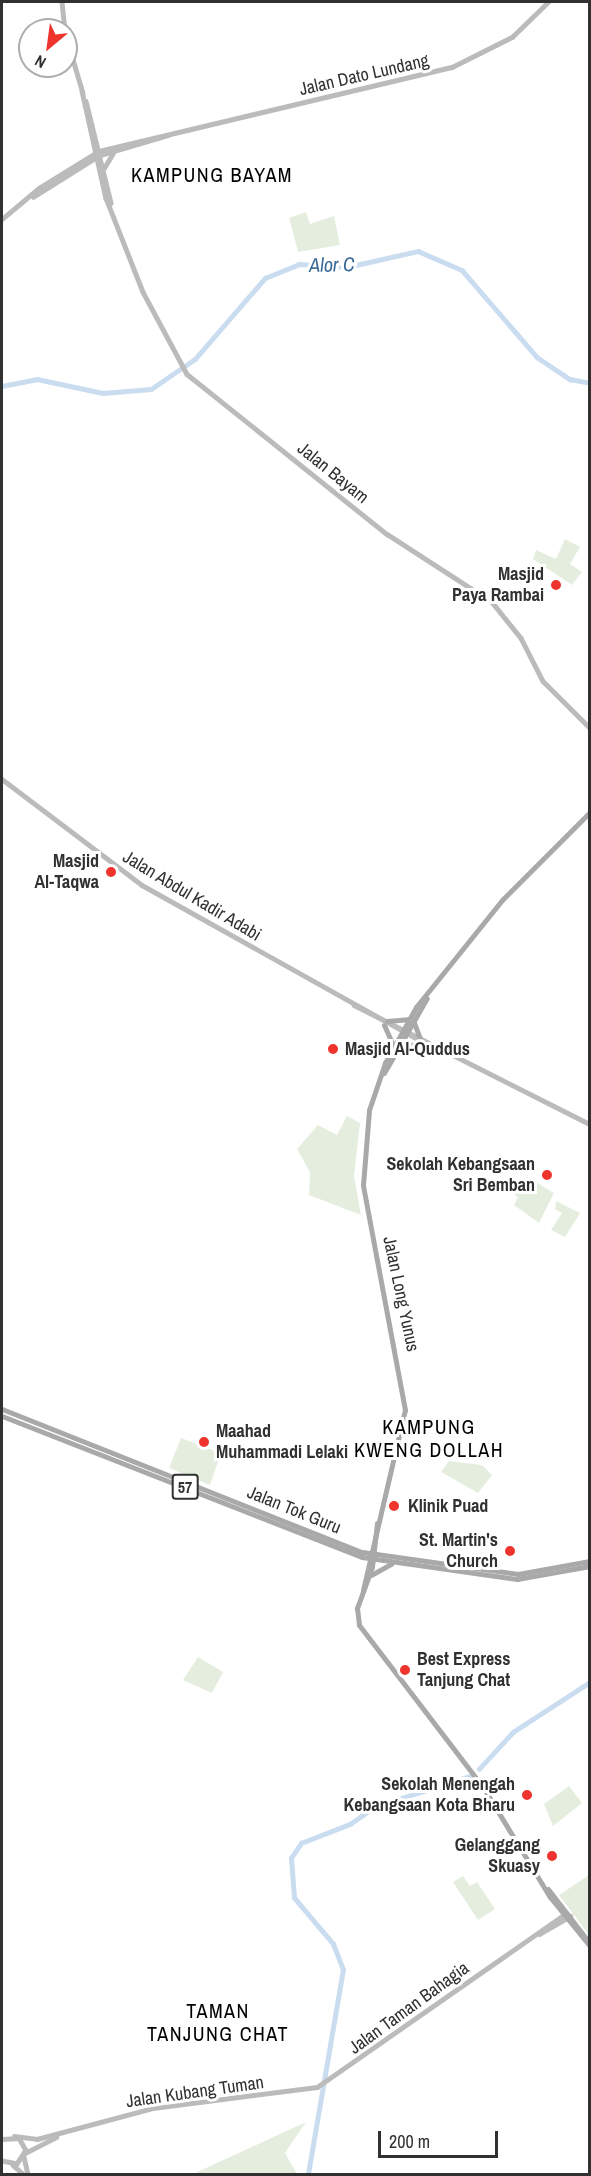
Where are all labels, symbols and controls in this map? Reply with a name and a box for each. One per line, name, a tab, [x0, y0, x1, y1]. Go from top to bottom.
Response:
north arrow	[18, 18, 78, 78]
text: N	[31, 50, 50, 74]
street label: Jalan Dato Lundang	[297, 50, 431, 100]
district label: KAMPUNG BAYAM	[131, 162, 293, 186]
water label: Alor C	[309, 252, 355, 276]
street label: Jalan Bayam	[293, 438, 373, 508]
place label: Masjid Paya Rambai	[452, 564, 544, 606]
marker: Masjid Paya Rambai	[549, 578, 563, 592]
street label: Jalan Abdul Kadir Adabi	[118, 846, 266, 946]
place label: Masjid Al-Taqwa	[34, 851, 99, 894]
marker: Masjid Al-Taqwa	[104, 865, 118, 879]
place label: Masjid Al-Quddus	[345, 1038, 470, 1060]
marker: Masjid Al-Quddus	[326, 1042, 340, 1056]
place label: Sekolah Kebangsaan Sri Bemban	[387, 1154, 535, 1196]
marker: Sekolah Kebangsaan Sri Bemban	[540, 1168, 554, 1182]
street label: Jalan Long Yunus	[378, 1234, 424, 1354]
district label: KAMPUNG KWENG DOLLAH	[354, 1414, 504, 1461]
place label: Maahad Muhammadi Lelaki	[216, 1421, 348, 1464]
marker: Maahad Muhammadi Lelaki	[197, 1435, 211, 1449]
road number: 57	[172, 1474, 198, 1500]
street label: Jalan Tok Guru	[244, 1481, 344, 1539]
place label: Klinik Puad	[408, 1495, 488, 1517]
marker: Klinik Puad	[385, 1497, 403, 1515]
place label: St. Martin's Church	[419, 1530, 498, 1572]
marker: St. Martin's Church	[503, 1544, 517, 1558]
place label: Best Express Tanjung Chat	[417, 1649, 511, 1692]
marker: Best Express Tanjung Chat	[398, 1663, 412, 1677]
place label: Sekolah Menengah Kebangsaan Kota Bharu	[344, 1774, 515, 1816]
marker: Sekolah Menengah Kebangsaan Kota Bharu	[520, 1788, 534, 1802]
place label: Gelanggang Skuasy	[455, 1835, 540, 1878]
marker: Gelanggang Skuasy	[545, 1849, 559, 1863]
street label: Jalan Taman Bahagia	[345, 1957, 473, 2059]
district label: TAMAN TANJUNG CHAT	[147, 1999, 289, 2046]
street label: Jalan Kubang Tuman	[125, 2072, 265, 2112]
scale bar	[381, 2119, 501, 2157]
text: 200 m	[389, 2129, 430, 2154]

